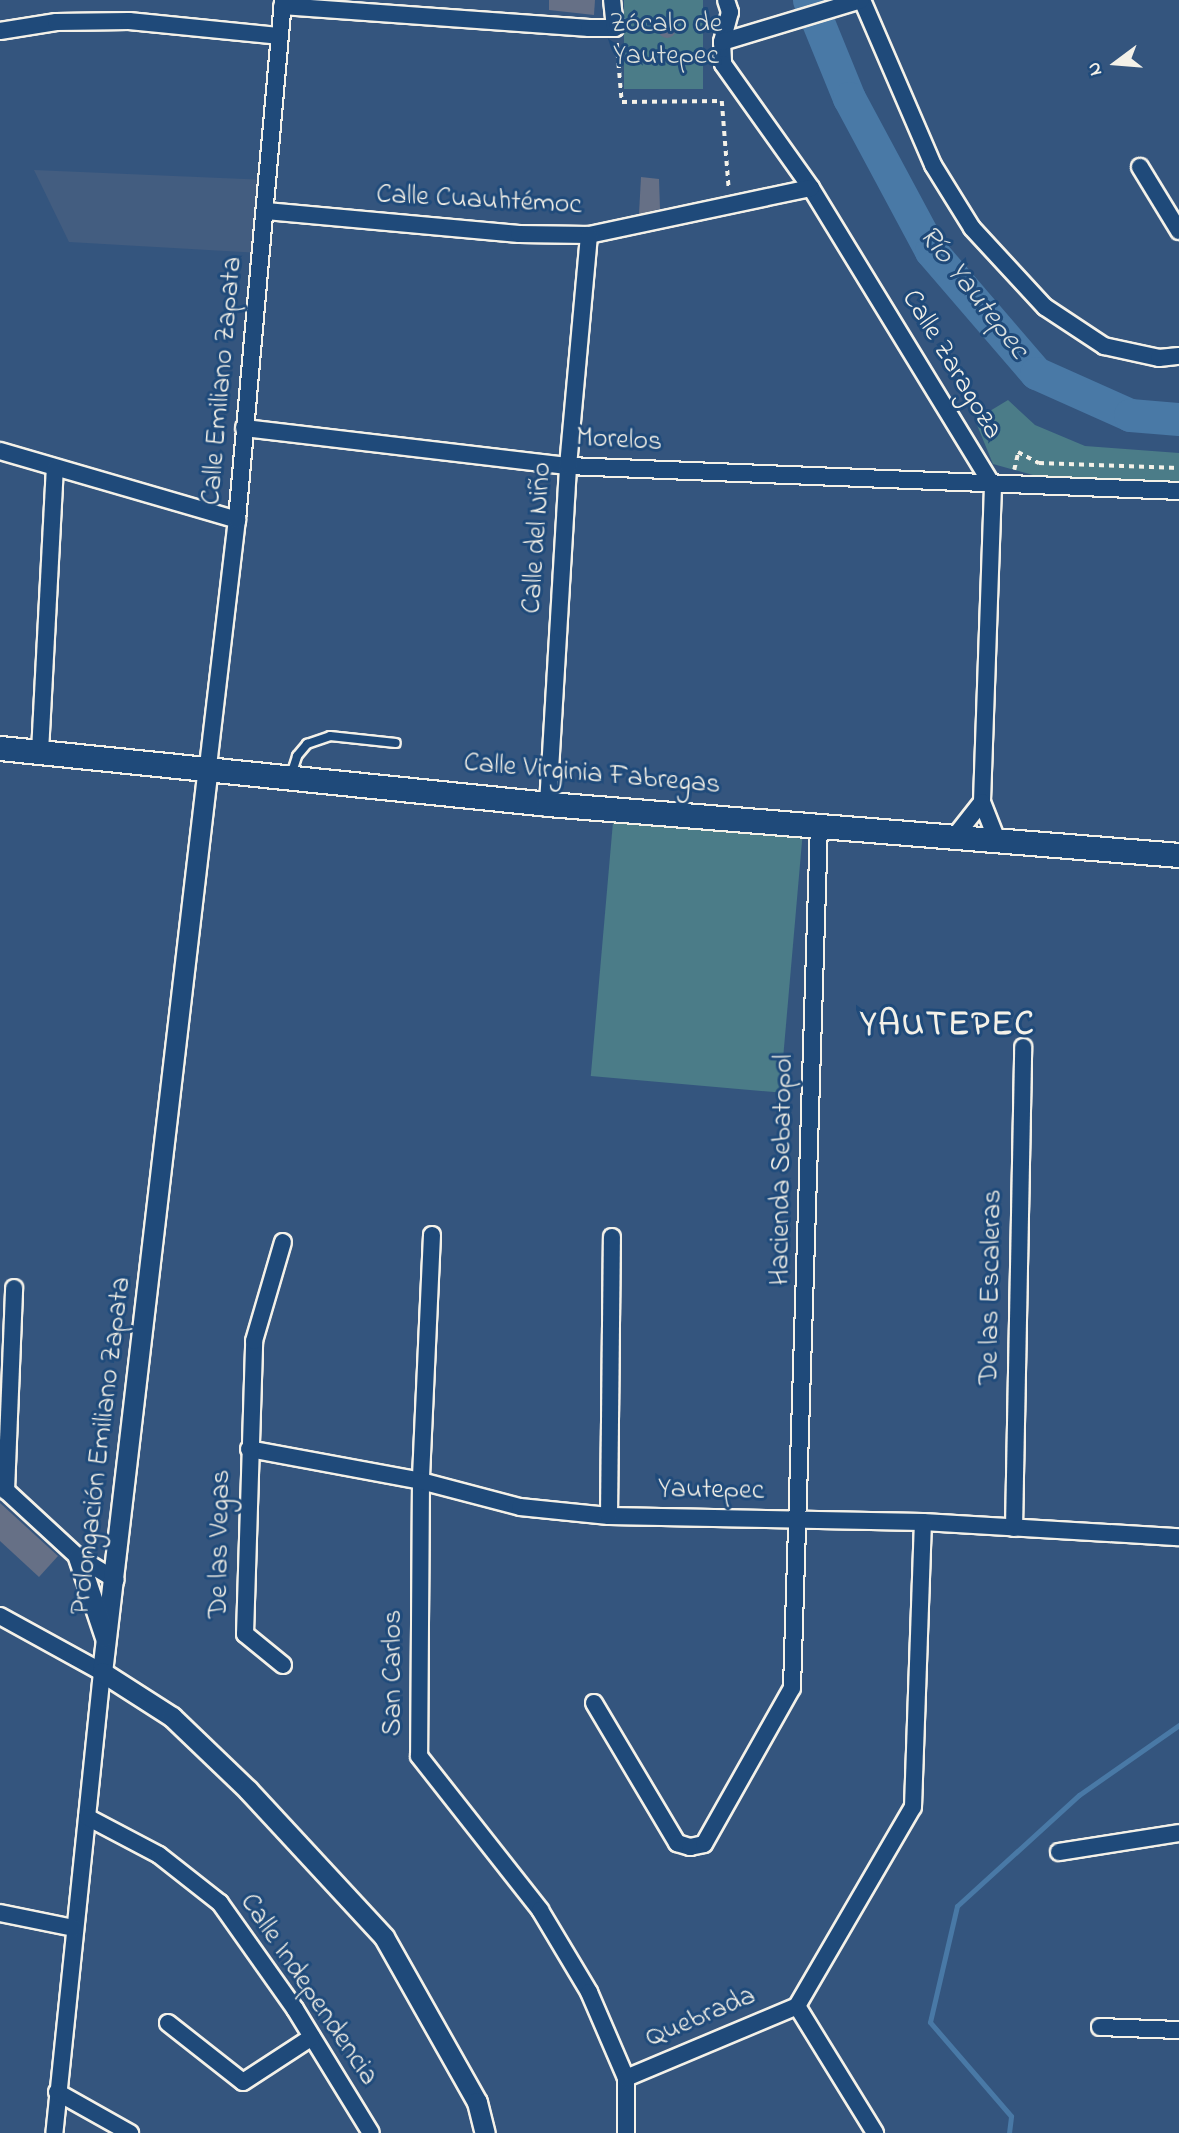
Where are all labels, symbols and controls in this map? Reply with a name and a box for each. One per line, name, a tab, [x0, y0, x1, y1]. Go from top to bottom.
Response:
park label: Zócalo de Yautepec	[610, 8, 722, 74]
north arrow	[1081, 28, 1151, 98]
text: N	[1081, 59, 1110, 79]
street label: Calle Cuauhtémoc	[375, 179, 583, 223]
water label: Río Yautepec	[910, 219, 1036, 367]
street label: Calle Emiliano Zapata	[195, 255, 251, 507]
street label: Calle Zaragoza	[893, 284, 1009, 446]
street label: Morelos	[575, 422, 663, 460]
street label: Calle del Niño	[516, 461, 560, 615]
street label: Calle Virginia Fabregas	[462, 747, 722, 803]
district label: YAUTEPEC	[861, 1005, 1035, 1047]
street label: Hacienda Sebatopol	[764, 1054, 802, 1286]
street label: De las Escaleras	[973, 1189, 1011, 1385]
street label: Prolongación Emiliano Zapata	[65, 1275, 139, 1617]
street label: De las Vegas	[203, 1469, 239, 1619]
street label: Yautepec	[658, 1473, 764, 1509]
street label: San Carlos	[377, 1610, 411, 1736]
street label: Calle Independencia	[231, 1888, 385, 2092]
street label: Quebrada	[641, 1980, 761, 2056]

